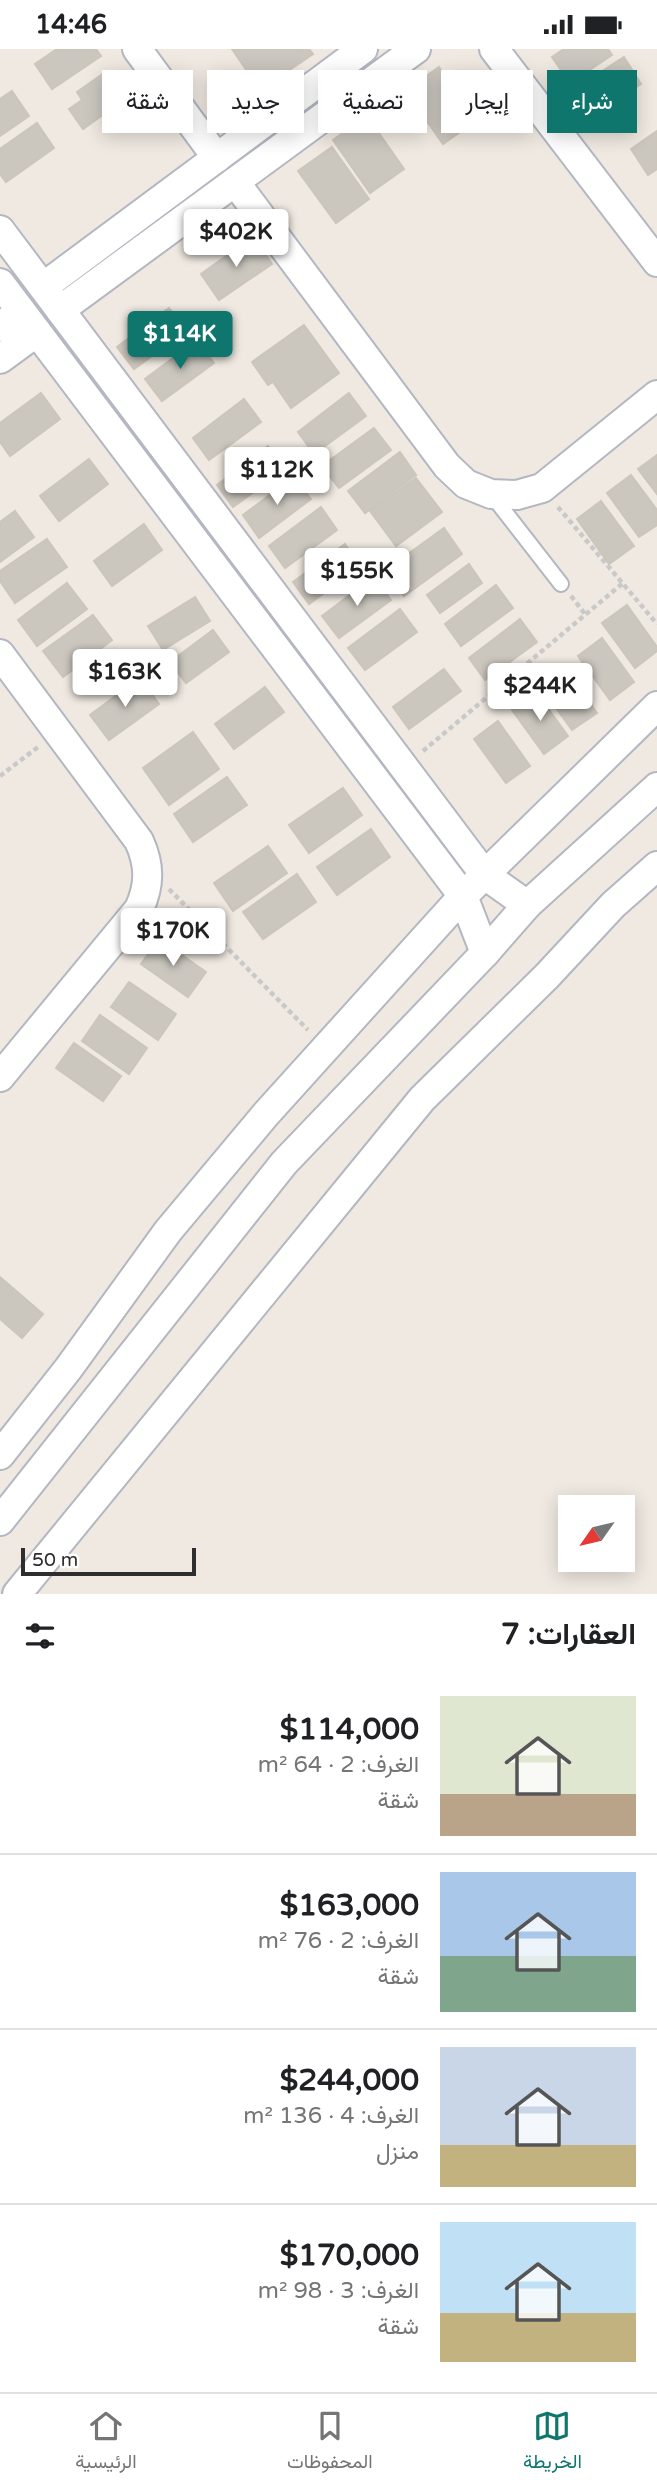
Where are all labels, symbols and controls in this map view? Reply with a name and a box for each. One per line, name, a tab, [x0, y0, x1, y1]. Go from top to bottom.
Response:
text: 14:46	[35, 9, 107, 40]
chip: شقة	[102, 70, 193, 133]
chip: جديد	[207, 70, 304, 133]
chip: تصفية	[318, 70, 427, 133]
chip: إيجار	[441, 70, 533, 133]
chip: شراء	[547, 70, 637, 133]
pin: $402K	[187, 209, 285, 269]
text: $402K	[200, 218, 272, 246]
pin: $114K	[131, 311, 229, 371]
text: $114K	[144, 320, 216, 348]
pin: $112K	[228, 447, 326, 507]
text: $112K	[241, 456, 313, 484]
pin: $155K	[308, 549, 406, 608]
text: $155K	[321, 557, 393, 585]
pin: $163K	[76, 649, 174, 709]
text: $163K	[89, 658, 161, 686]
pin: $244K	[491, 663, 589, 723]
text: $244K	[504, 672, 576, 700]
pin: $170K	[124, 909, 222, 968]
text: $170K	[137, 917, 209, 945]
north arrow	[558, 1495, 635, 1571]
map controls	[558, 1495, 635, 1572]
scale bar	[21, 1545, 196, 1577]
text: 50 m	[32, 1549, 78, 1571]
text: العقارات: 7	[501, 1616, 636, 1653]
icon: filters	[21, 1617, 59, 1655]
text: $114,000	[280, 1711, 419, 1748]
icon: home	[496, 1724, 580, 1808]
text: الغرف: 2 · 64 m²	[258, 1751, 419, 1779]
text: شقة	[377, 1787, 419, 1815]
text: $163,000	[280, 1887, 419, 1924]
icon: home	[496, 1900, 580, 1984]
text: الغرف: 2 · 76 m²	[258, 1927, 419, 1955]
text: شقة	[377, 1963, 419, 1991]
text: $244,000	[280, 2062, 419, 2099]
icon: home	[496, 2075, 580, 2159]
text: الغرف: 4 · 136 m²	[243, 2102, 419, 2130]
text: منزل	[376, 2138, 419, 2166]
text: $170,000	[280, 2237, 419, 2274]
icon: home	[496, 2250, 580, 2334]
text: الغرف: 3 · 98 m²	[258, 2277, 419, 2305]
text: شقة	[377, 2313, 419, 2341]
tab: الرئيسية	[75, 2407, 137, 2478]
tab: المحفوظات	[287, 2407, 373, 2478]
tab: الخريطة	[523, 2407, 582, 2478]

